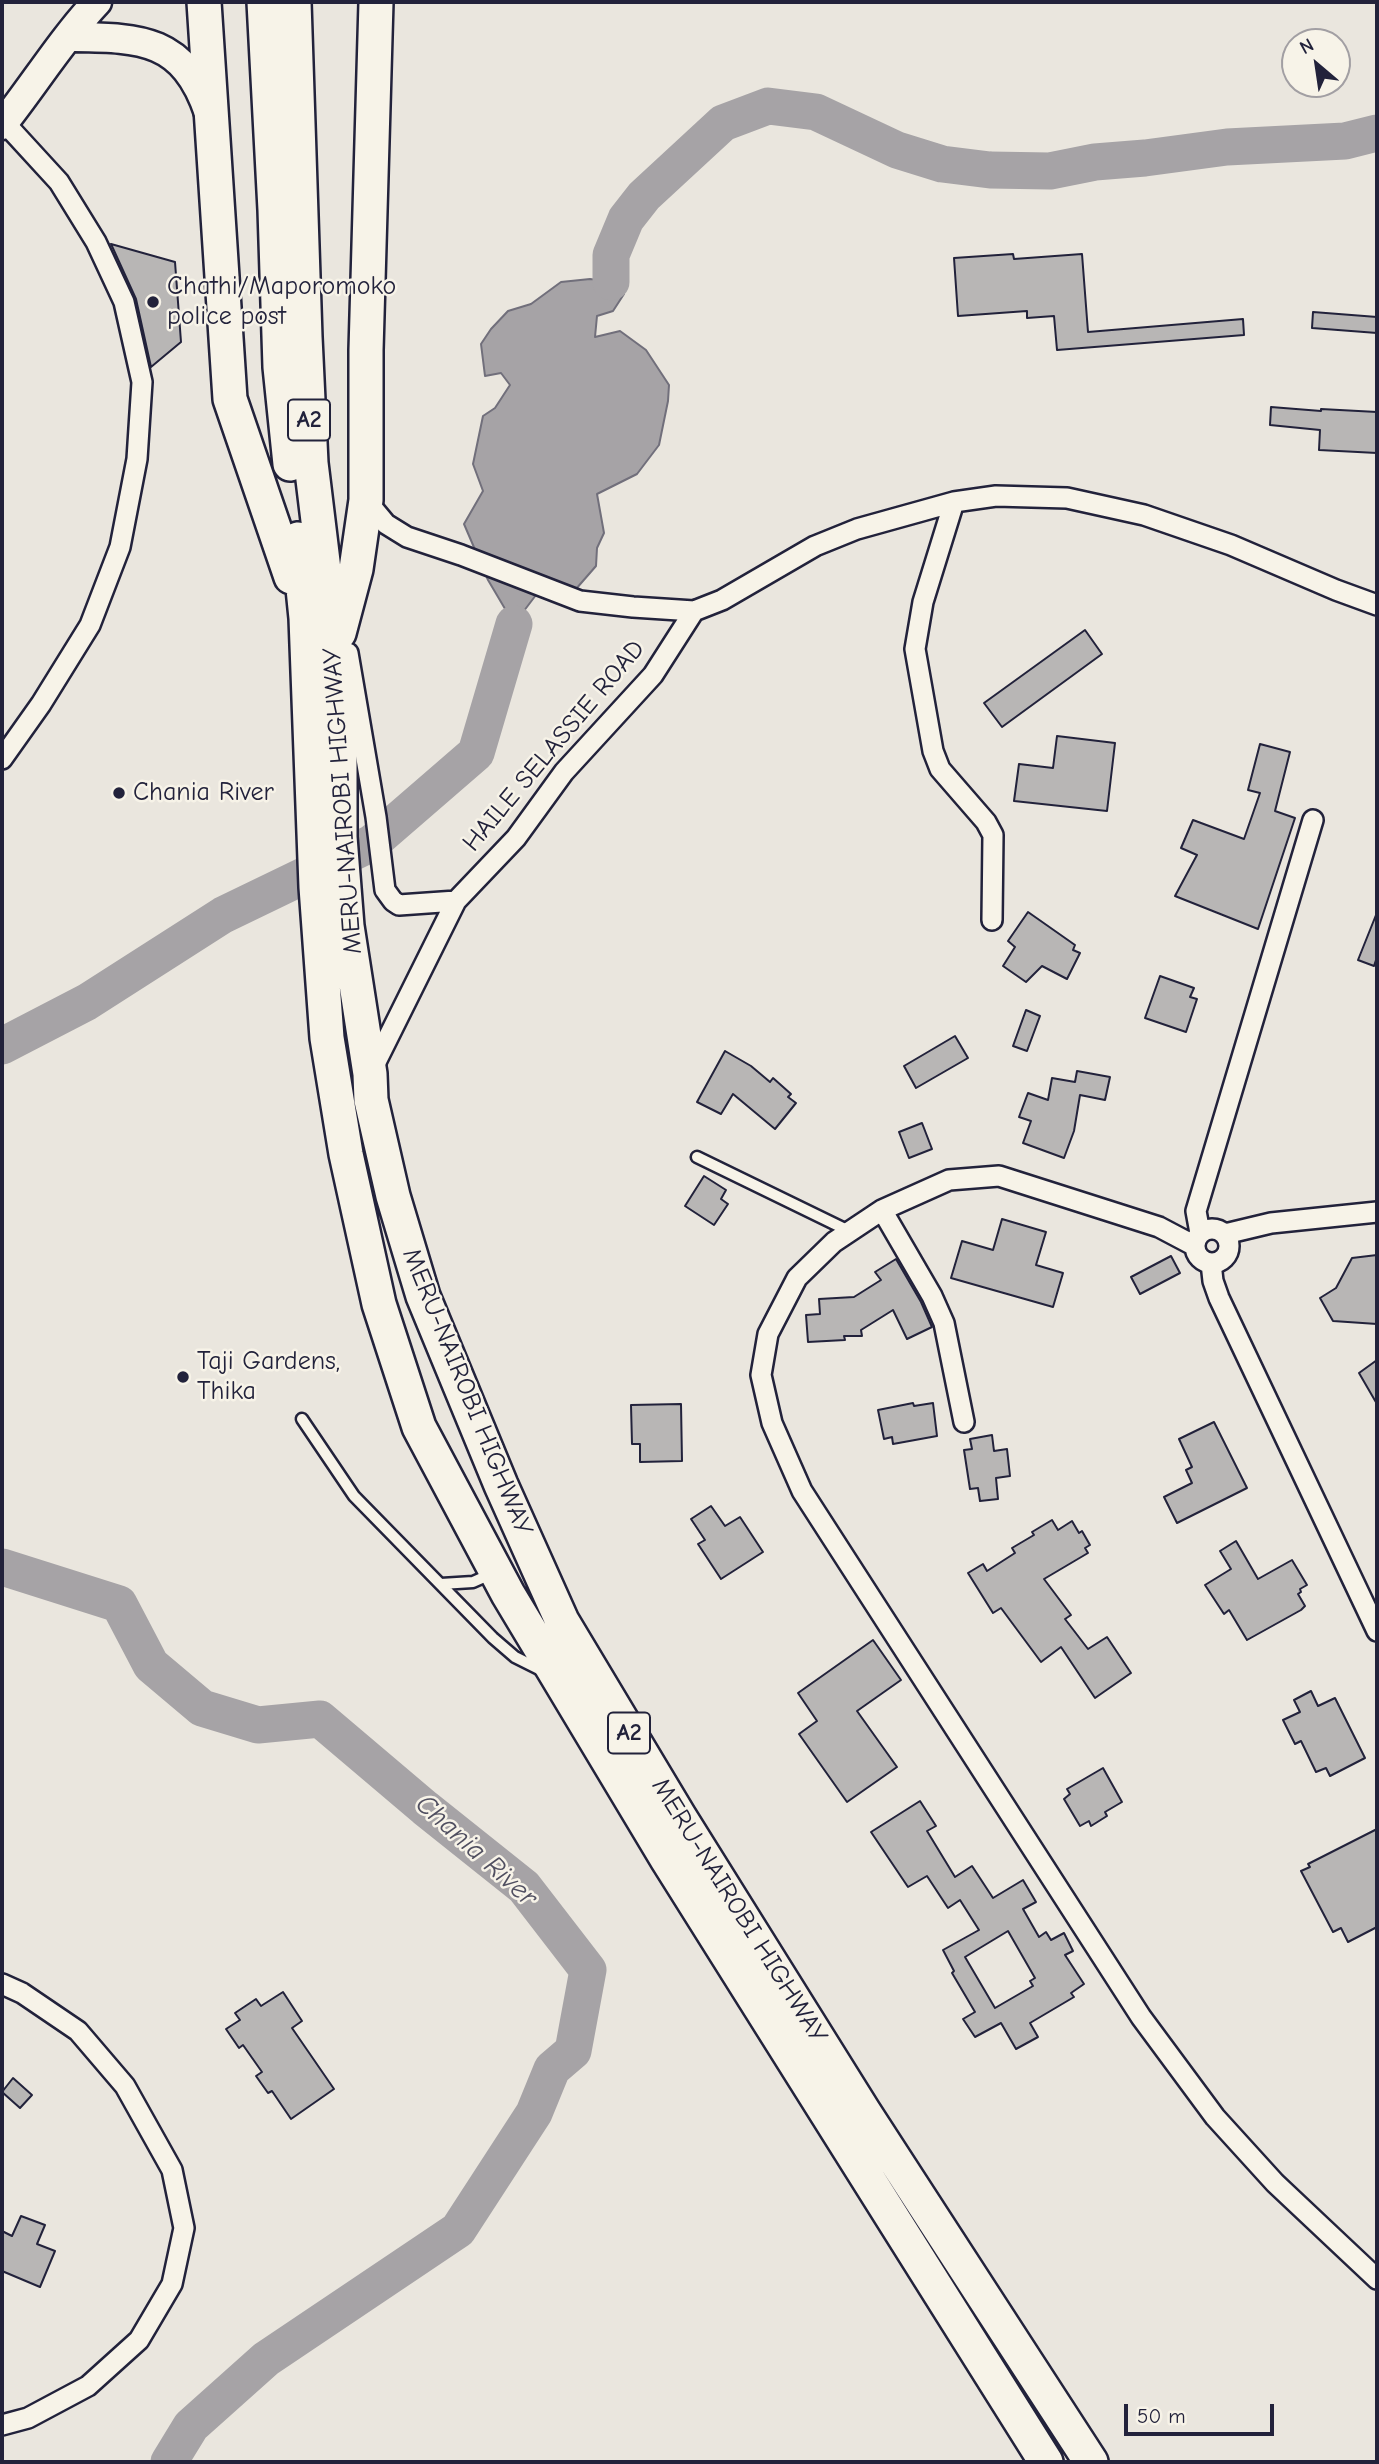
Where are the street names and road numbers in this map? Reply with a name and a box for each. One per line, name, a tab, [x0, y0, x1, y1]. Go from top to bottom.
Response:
road number: A2	[288, 400, 330, 440]
street label: HAILE SELASSIE ROAD	[456, 634, 652, 858]
street label: MERU-NAIROBI HIGHWAY	[317, 647, 369, 955]
street label: MERU-NAIROBI HIGHWAY	[395, 1244, 539, 1540]
road number: A2	[608, 1713, 650, 1754]
street label: MERU-NAIROBI HIGHWAY	[644, 1773, 834, 2049]

